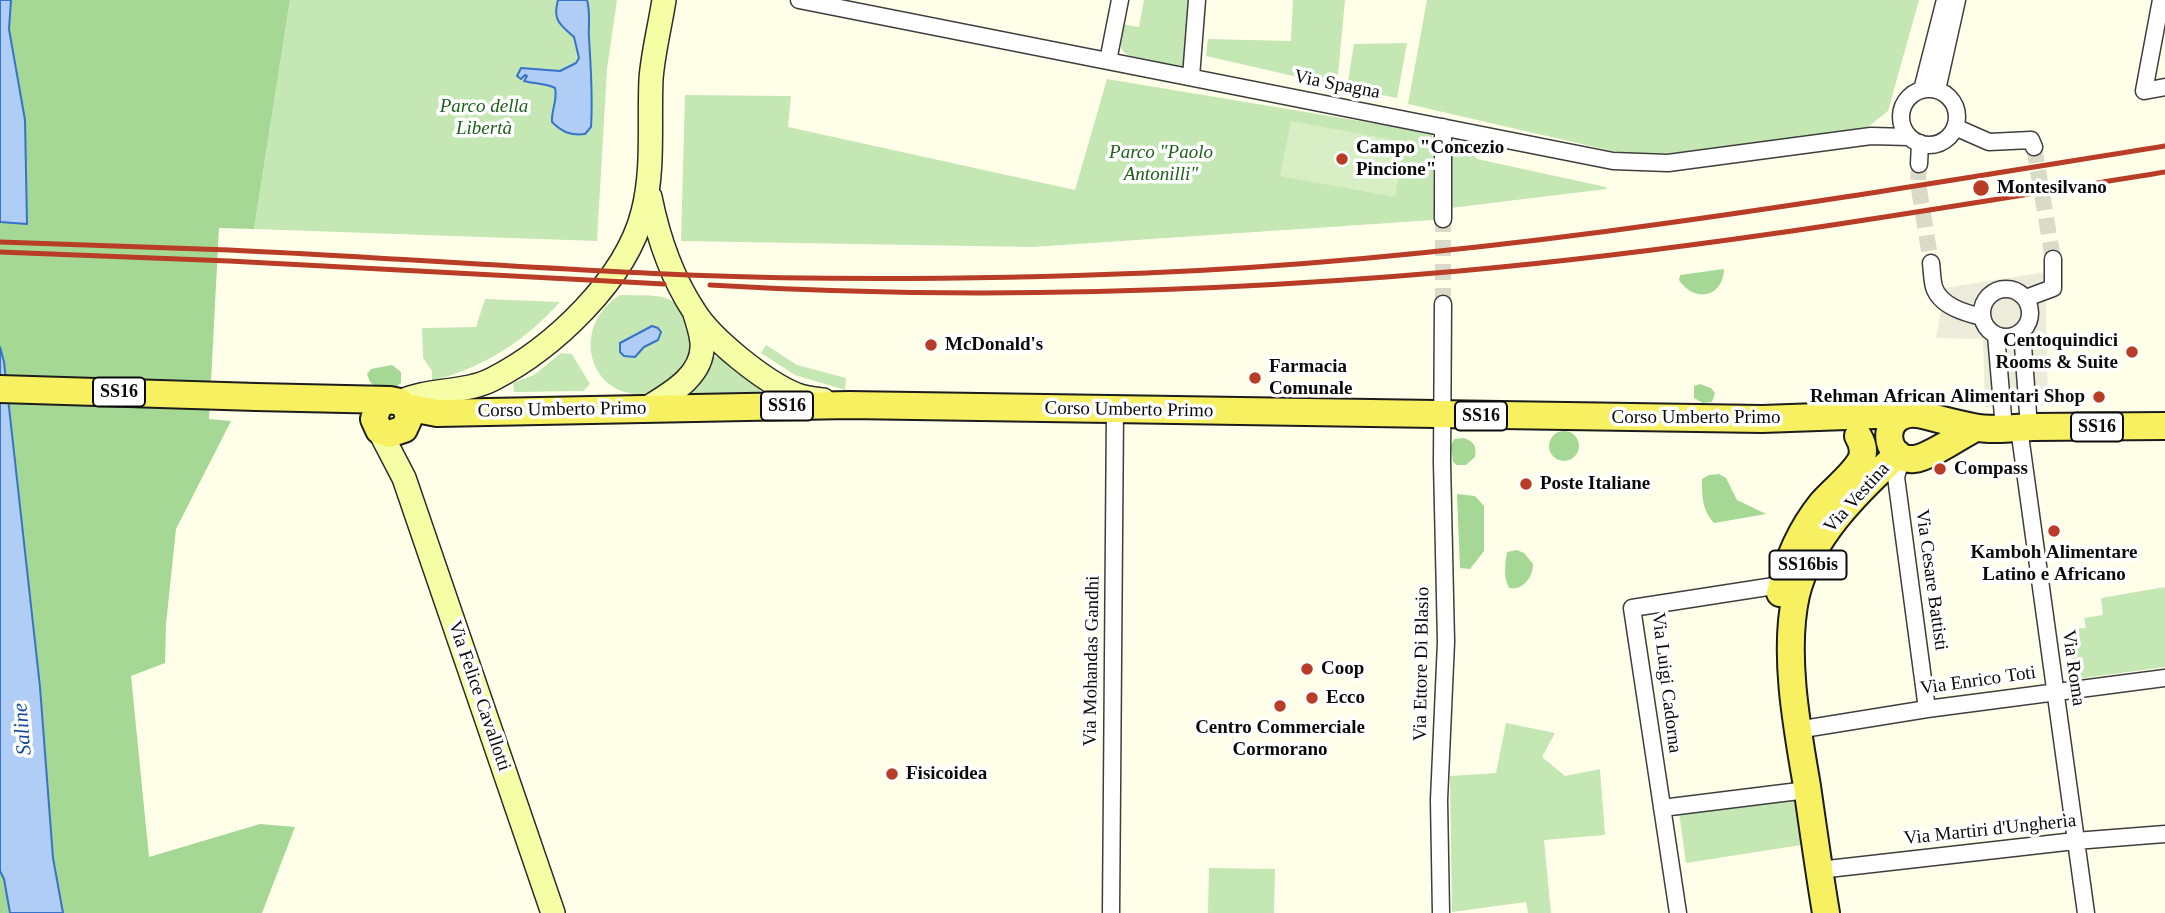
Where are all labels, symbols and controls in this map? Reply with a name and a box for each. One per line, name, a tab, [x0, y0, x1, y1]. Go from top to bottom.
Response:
street label: Via Spagna	[1292, 66, 1382, 104]
park label: Parco della Libertà	[440, 96, 528, 140]
place label: Campo "Concezio Pincione"	[1356, 137, 1504, 181]
park label: Parco "Paolo Antonilli"	[1109, 142, 1213, 186]
marker: Campo "Concezio Pincione"	[1334, 151, 1350, 167]
place label: Montesilvano	[1997, 177, 2107, 199]
marker: Montesilvano	[1971, 178, 1991, 198]
place label: Centoquindici Rooms & Suite	[1996, 330, 2118, 374]
place label: McDonald's	[945, 334, 1043, 356]
marker: McDonald's	[923, 337, 939, 353]
marker: Centoquindici Rooms & Suite	[2124, 344, 2140, 360]
place label: Farmacia Comunale	[1269, 356, 1352, 400]
marker: Farmacia Comunale	[1247, 370, 1263, 386]
road number: SS16	[93, 378, 145, 406]
place label: Rehman African Alimentari Shop	[1810, 386, 2085, 408]
marker: Rehman African Alimentari Shop	[2091, 389, 2107, 405]
road number: SS16	[761, 392, 813, 420]
street label: Corso Umberto Primo	[477, 397, 647, 423]
street label: Corso Umberto Primo	[1044, 397, 1214, 423]
road number: SS16	[1455, 402, 1507, 430]
street label: Corso Umberto Primo	[1612, 407, 1780, 429]
road number: SS16	[2071, 412, 2123, 442]
street label: Via Vestina	[1819, 458, 1895, 538]
place label: Compass	[1954, 458, 2028, 480]
marker: Compass	[1932, 461, 1948, 477]
place label: Poste Italiane	[1540, 473, 1650, 495]
marker: Poste Italiane	[1518, 476, 1534, 492]
street label: Via Cesare Battisti	[1910, 508, 1952, 652]
marker: Kamboh Alimentare Latino e Africano	[2046, 523, 2062, 539]
place label: Kamboh Alimentare Latino e Africano	[1971, 542, 2137, 586]
road number: SS16bis	[1770, 550, 1846, 580]
street label: Via Mohandas Gandhi	[1079, 575, 1105, 747]
street label: Via Ettore Di Blasio	[1409, 587, 1435, 741]
street label: Via Luigi Cadorna	[1646, 611, 1686, 755]
street label: Via Felice Cavallotti	[443, 618, 515, 774]
street label: Via Roma	[2056, 629, 2090, 707]
place label: Coop	[1321, 658, 1364, 680]
marker: Coop	[1299, 661, 1315, 677]
street label: Via Enrico Toti	[1919, 662, 2037, 700]
place label: Ecco	[1326, 687, 1365, 709]
marker: Ecco	[1304, 690, 1320, 706]
marker: Centro Commerciale Cormorano	[1272, 698, 1288, 714]
water label: Saline	[8, 702, 38, 756]
place label: Centro Commerciale Cormorano	[1195, 717, 1365, 761]
place label: Fisicoidea	[906, 763, 987, 785]
marker: Fisicoidea	[884, 766, 900, 782]
street label: Via Martiri d'Ungheria	[1903, 810, 2077, 850]

